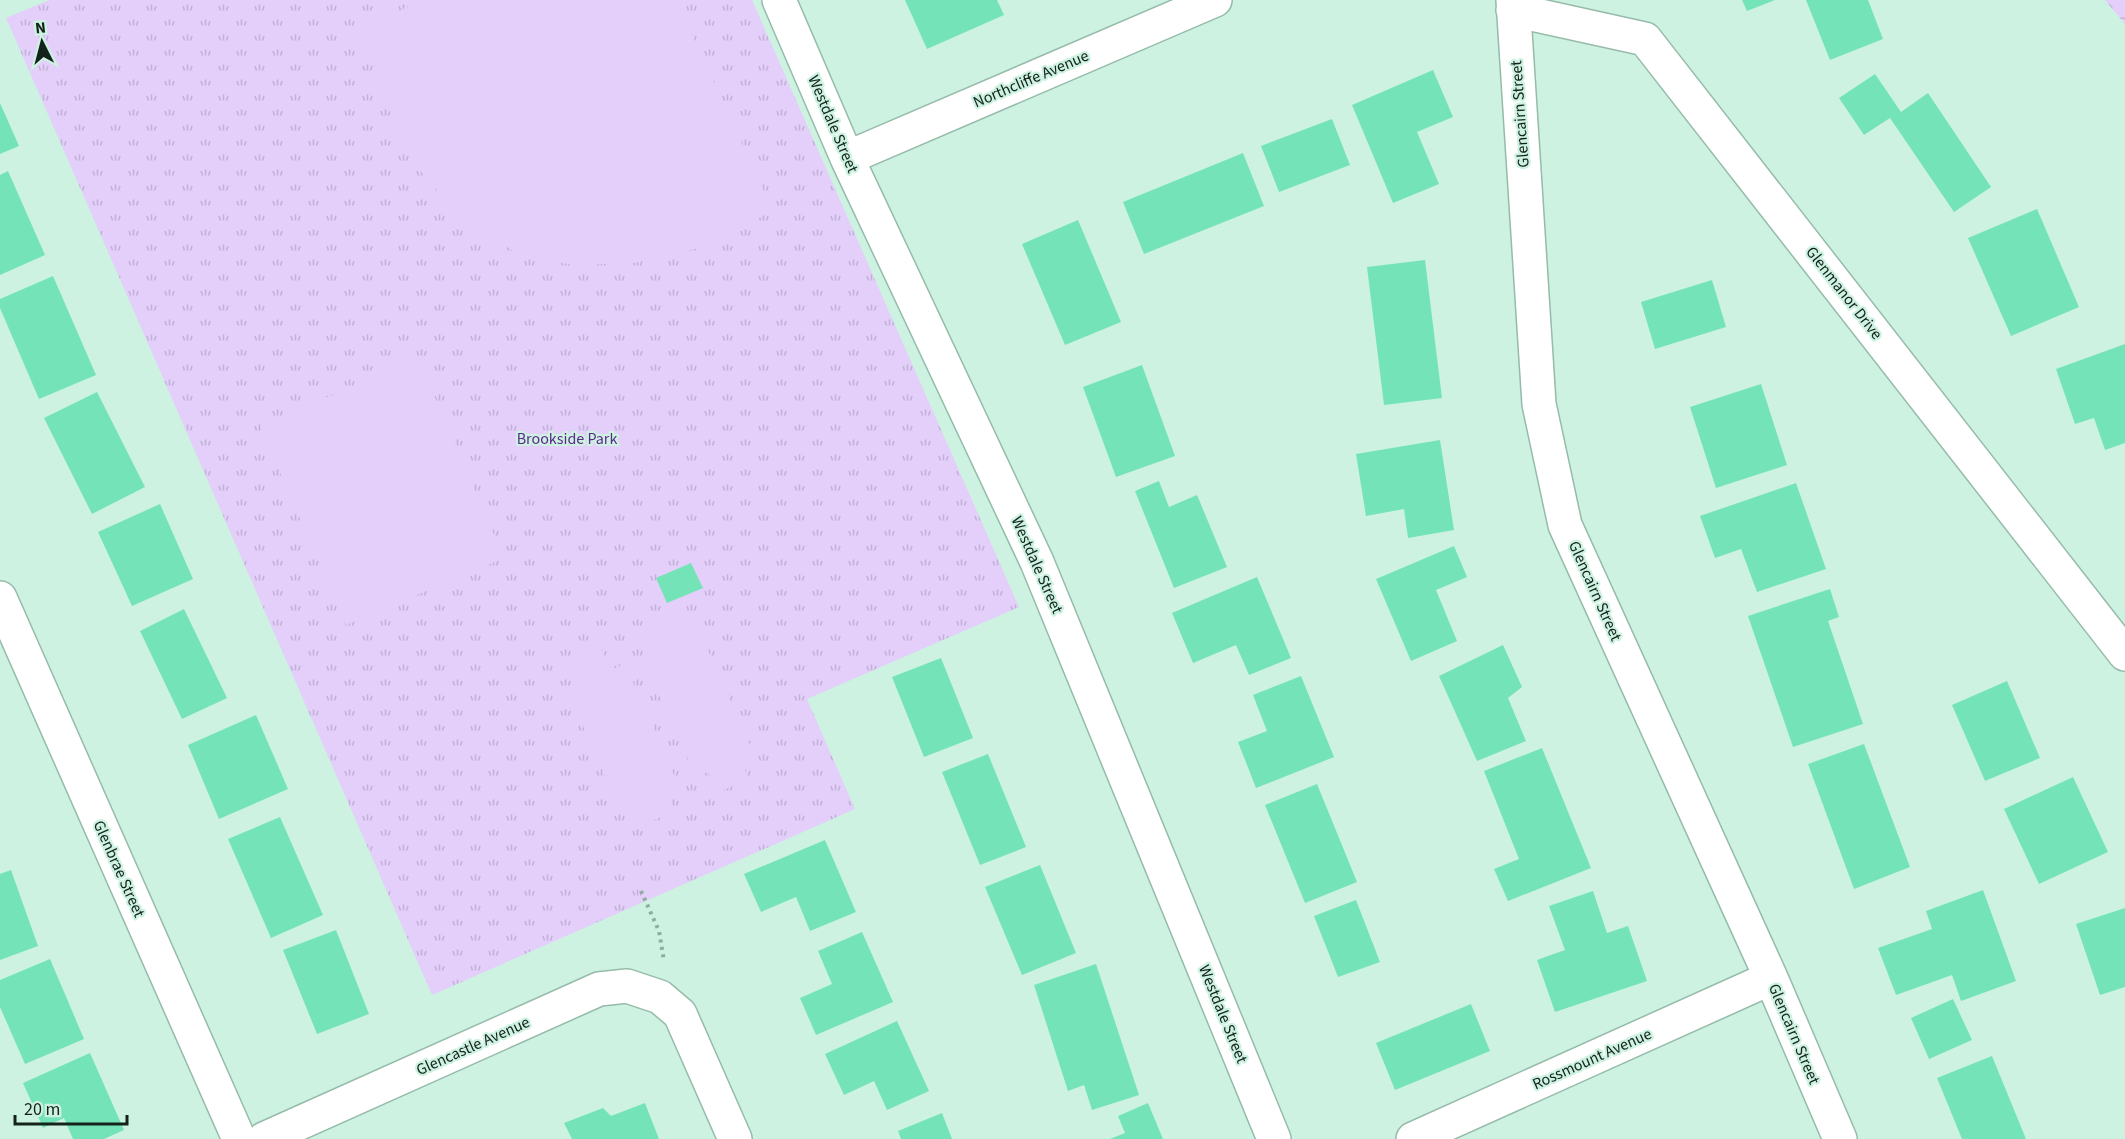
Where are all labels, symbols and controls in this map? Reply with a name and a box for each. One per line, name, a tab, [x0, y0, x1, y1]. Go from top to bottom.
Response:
north arrow	[12, 12, 72, 72]
text: N	[34, 17, 47, 40]
street label: Northcliffe Avenue	[970, 45, 1092, 113]
street label: Glencairn Street	[1505, 59, 1535, 168]
street label: Westdale Street	[802, 72, 864, 177]
street label: Glenmanor Drive	[1801, 242, 1887, 344]
park label: Brookside Park	[517, 428, 617, 450]
street label: Westdale Street	[1006, 513, 1069, 618]
street label: Glencairn Street	[1563, 537, 1627, 645]
street label: Glenbrae Street	[88, 817, 150, 921]
street label: Westdale Street	[1193, 962, 1253, 1067]
street label: Glencairn Street	[1763, 980, 1825, 1088]
street label: Glencastle Avenue	[413, 1011, 533, 1081]
street label: Rossmount Avenue	[1529, 1023, 1655, 1095]
scale bar	[15, 1088, 128, 1126]
text: 20 m	[24, 1097, 60, 1122]

